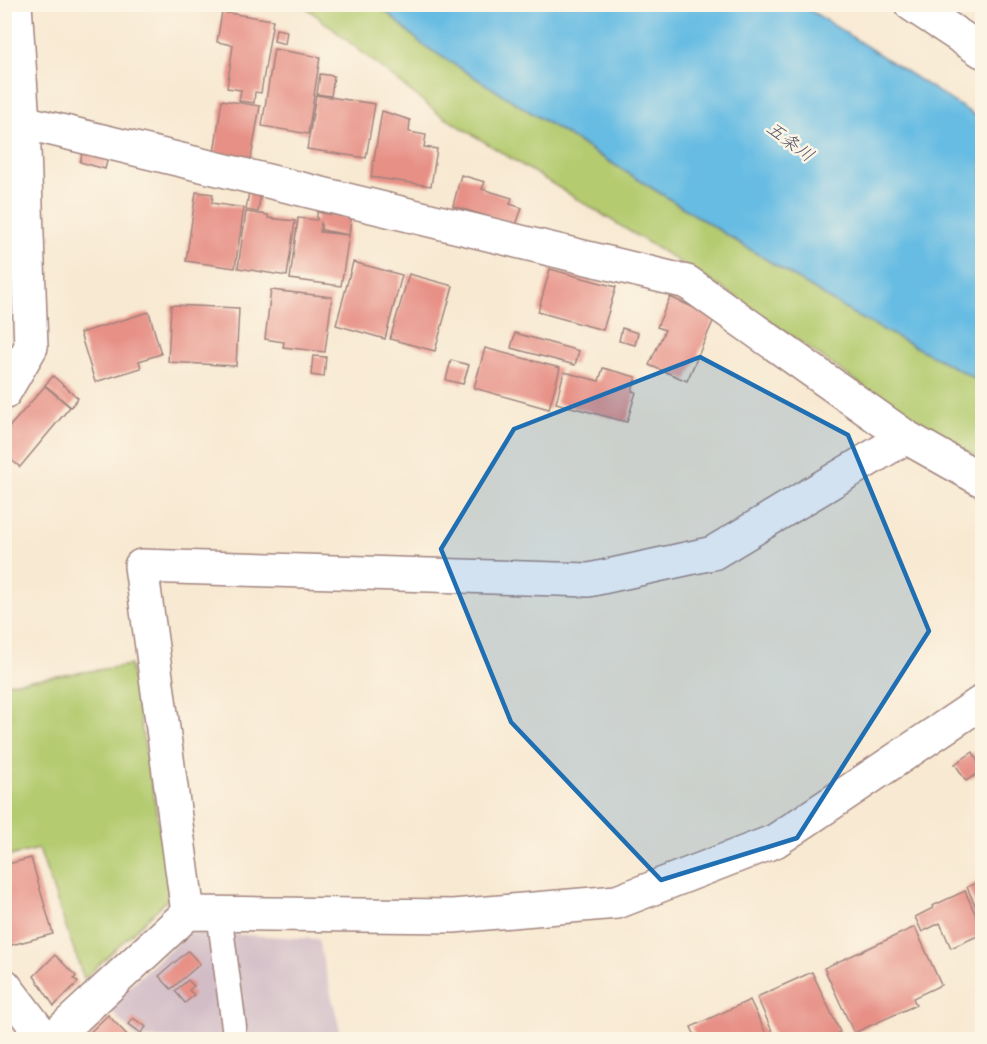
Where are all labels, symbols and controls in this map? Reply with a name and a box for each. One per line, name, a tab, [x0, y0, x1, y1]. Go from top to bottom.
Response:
water label: 五条川	[761, 116, 819, 168]

